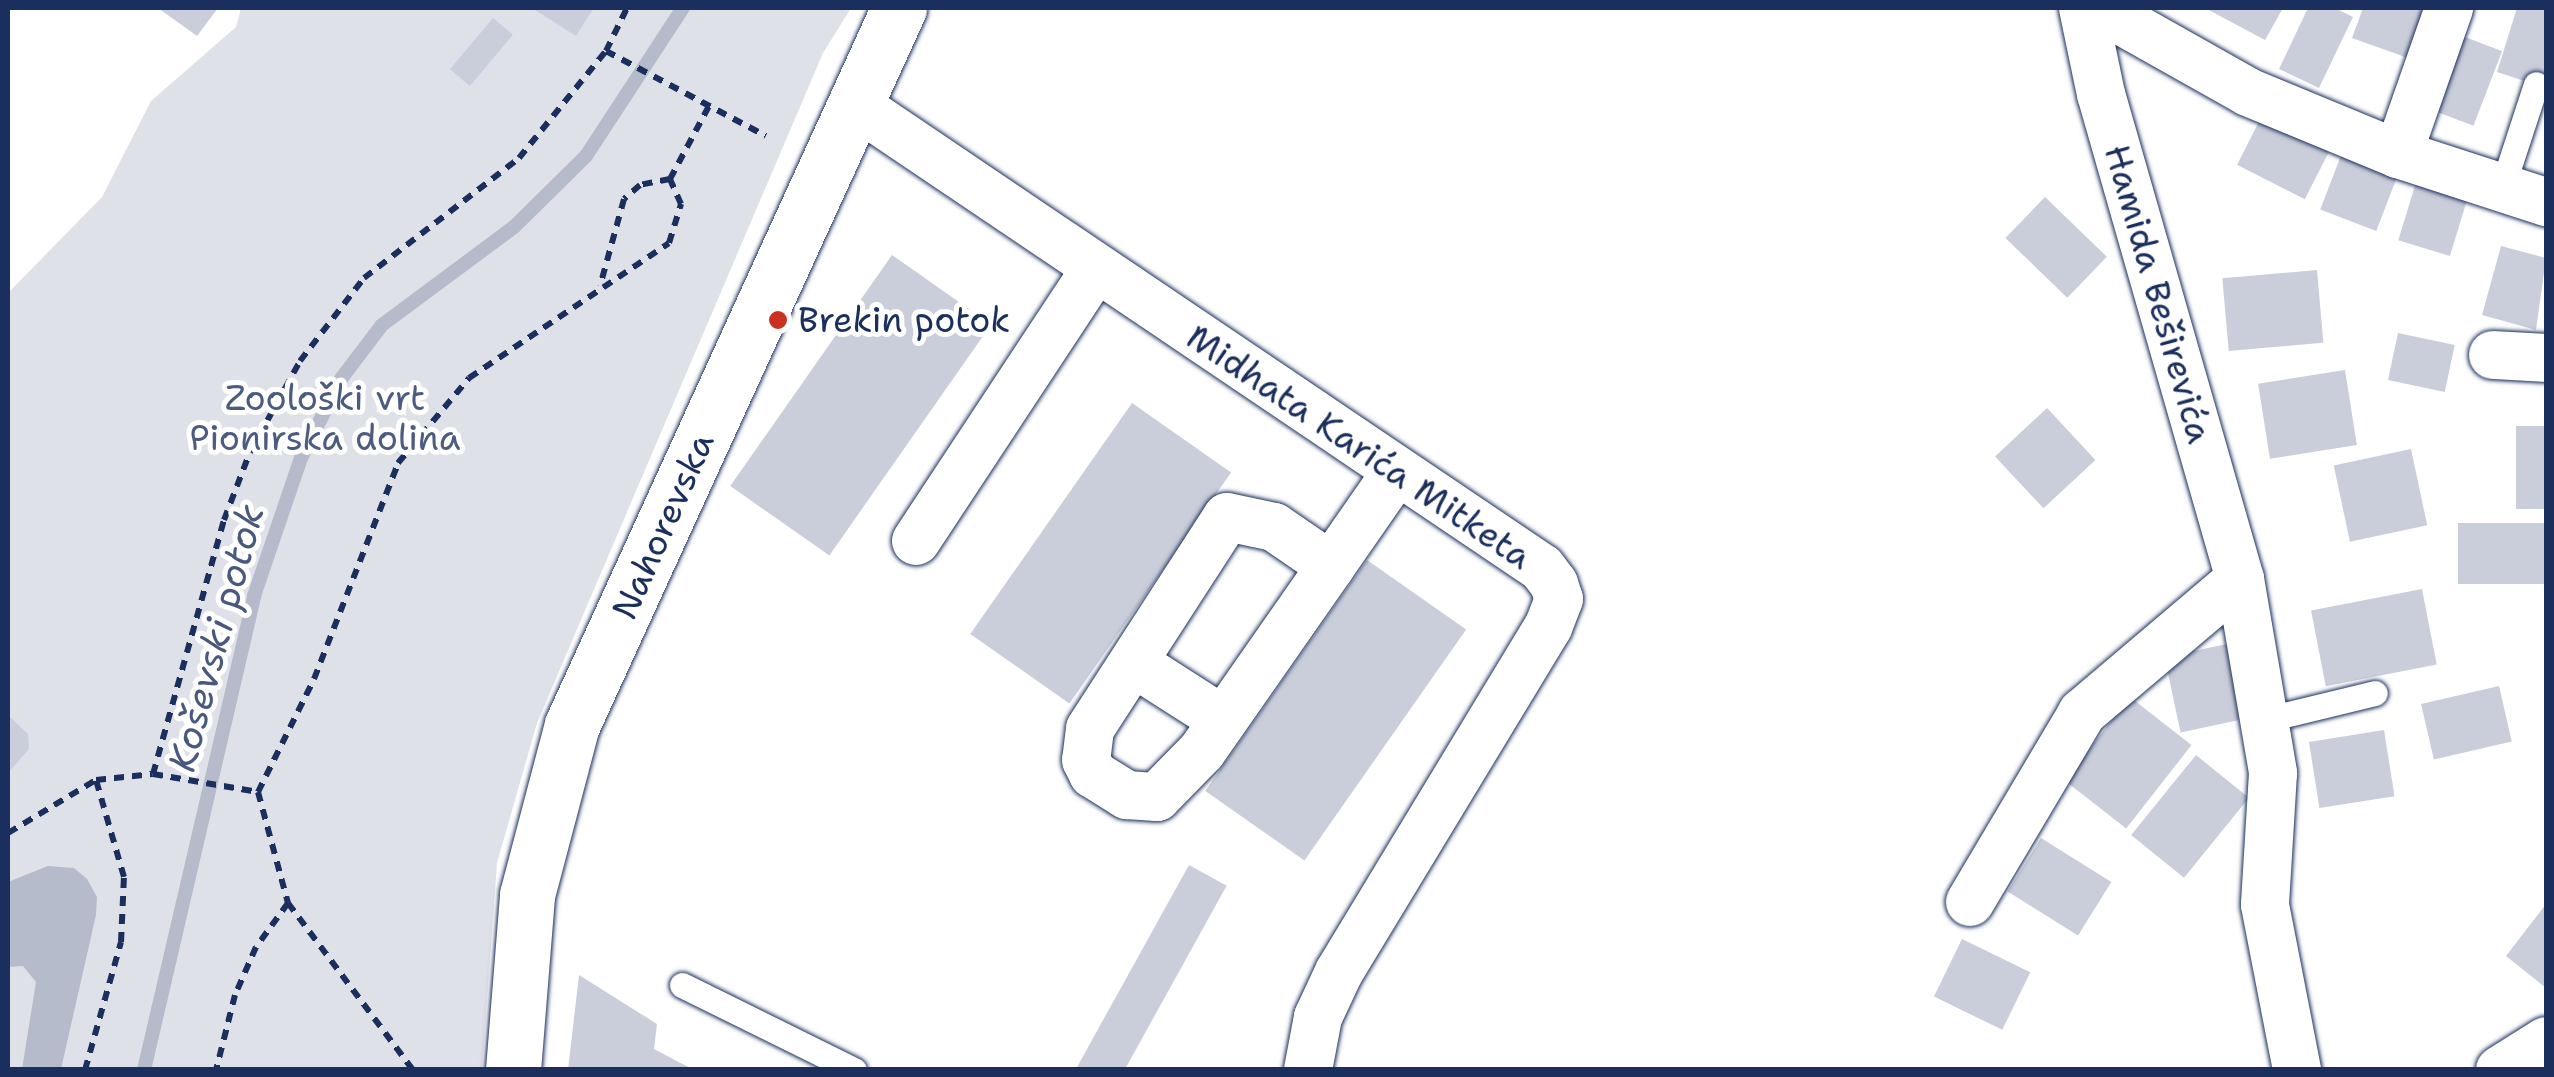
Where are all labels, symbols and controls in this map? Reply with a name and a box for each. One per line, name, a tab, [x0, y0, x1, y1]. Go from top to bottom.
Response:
street label: Hamida Beširevića	[2095, 140, 2221, 448]
place label: Brekin potok	[798, 299, 1010, 341]
marker: Brekin potok	[767, 309, 789, 331]
street label: Midhata Karića Mitketa	[1179, 316, 1539, 578]
park label: Zoološki vrt Pionirska dolina	[189, 377, 461, 459]
street label: Nahorevska	[603, 426, 723, 626]
water label: Koševski potok	[158, 499, 274, 777]

